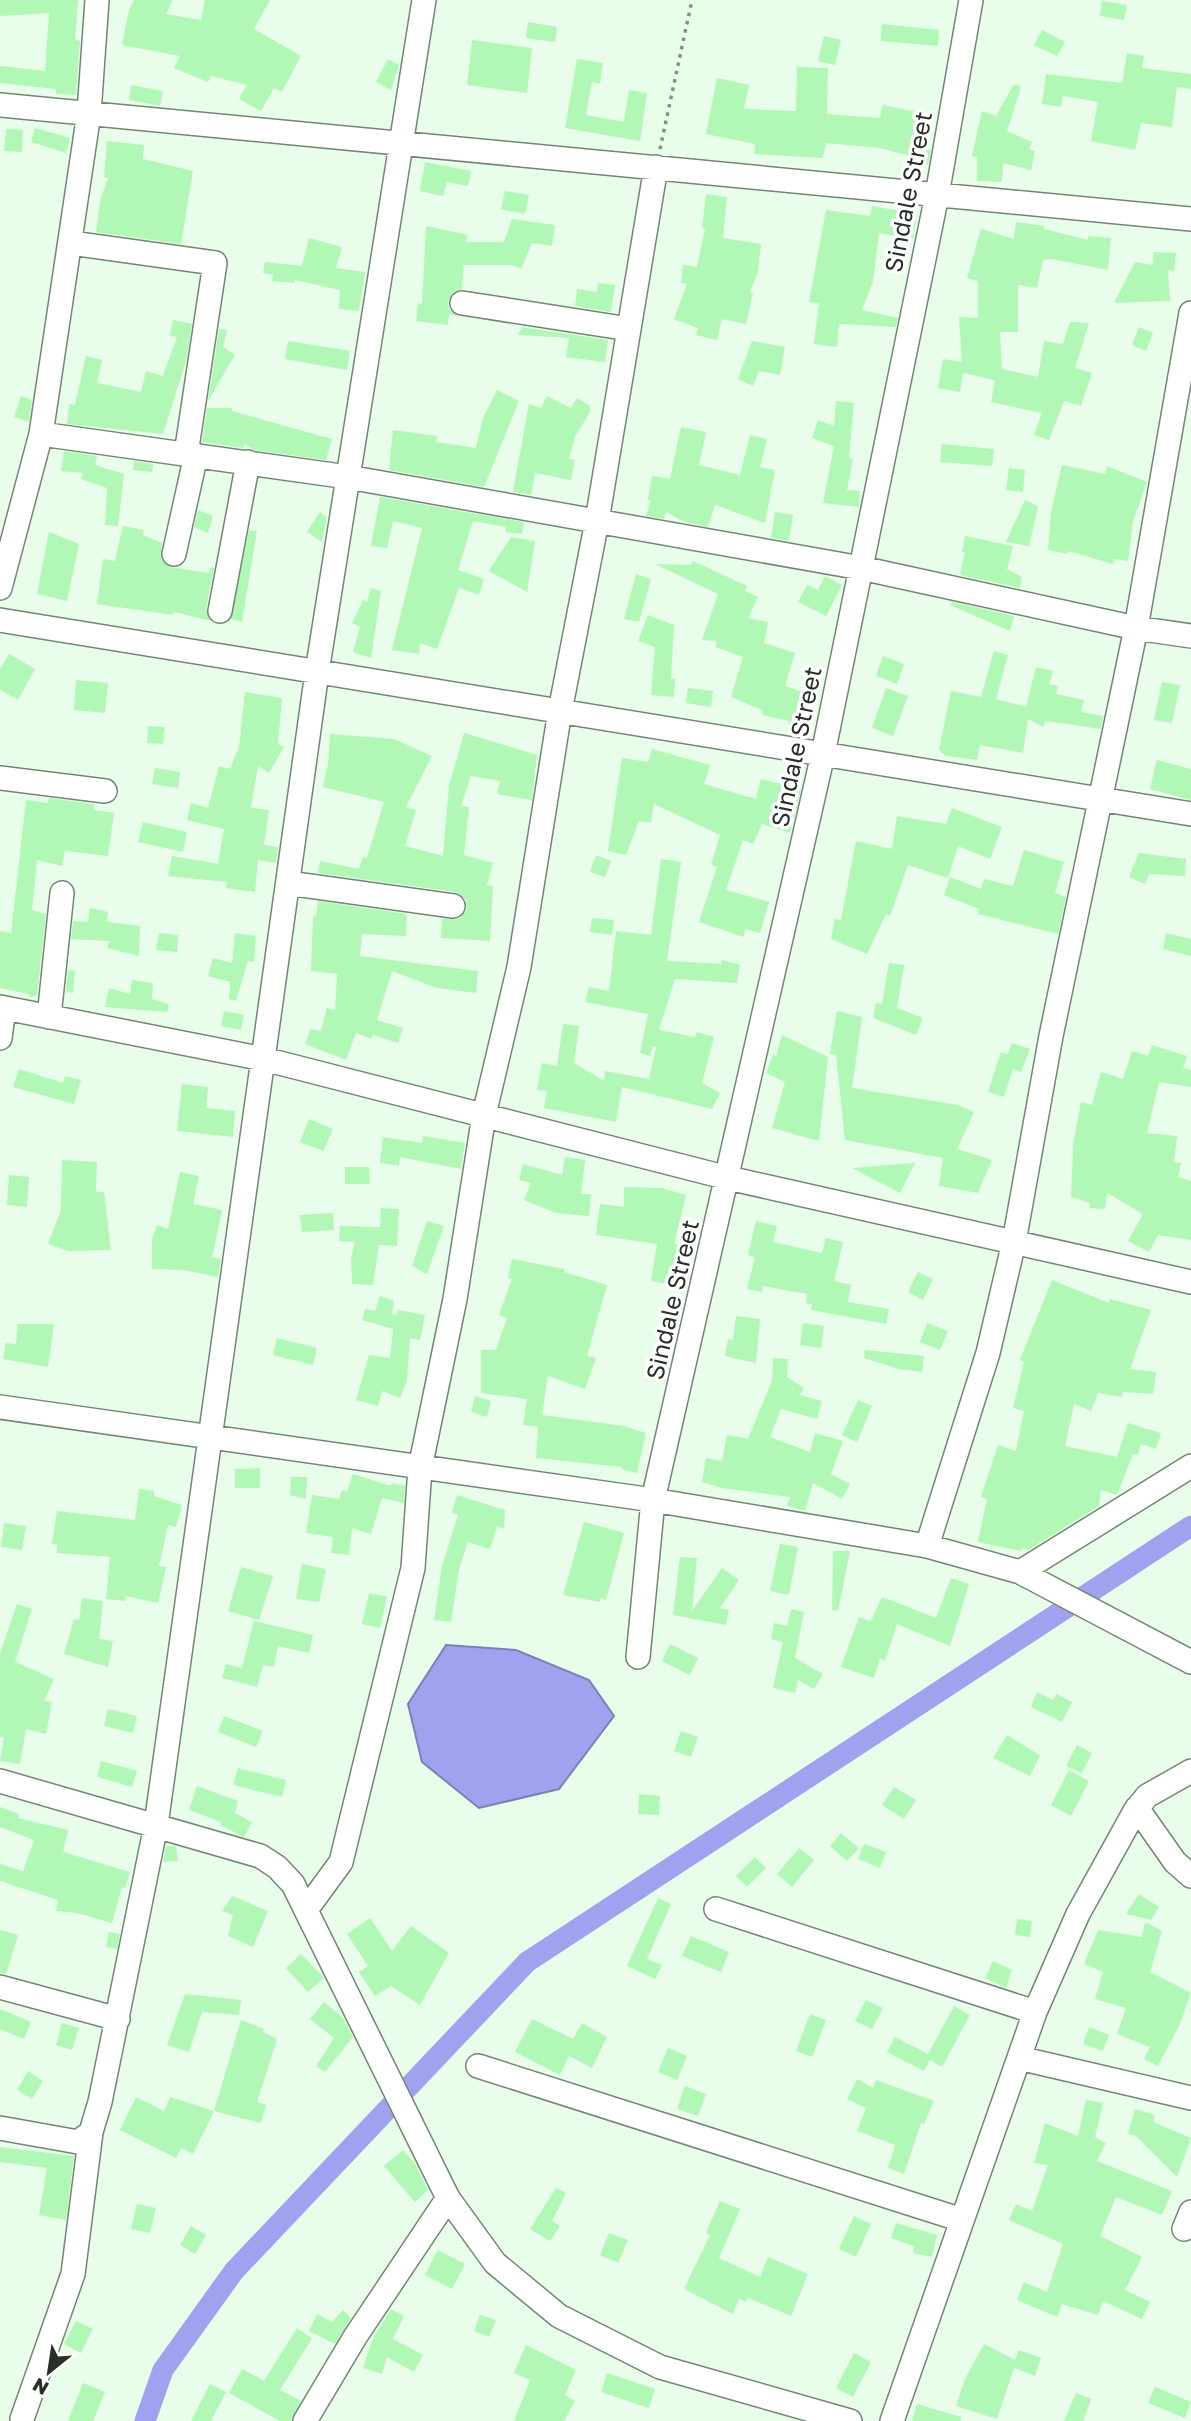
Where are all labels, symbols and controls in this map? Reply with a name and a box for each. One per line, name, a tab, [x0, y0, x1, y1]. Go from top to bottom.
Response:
street label: Sindale Street	[878, 109, 937, 275]
street label: Sindale Street	[764, 664, 827, 830]
street label: Sindale Street	[639, 1217, 704, 1382]
north arrow	[14, 2337, 84, 2407]
text: N	[28, 2374, 52, 2401]

